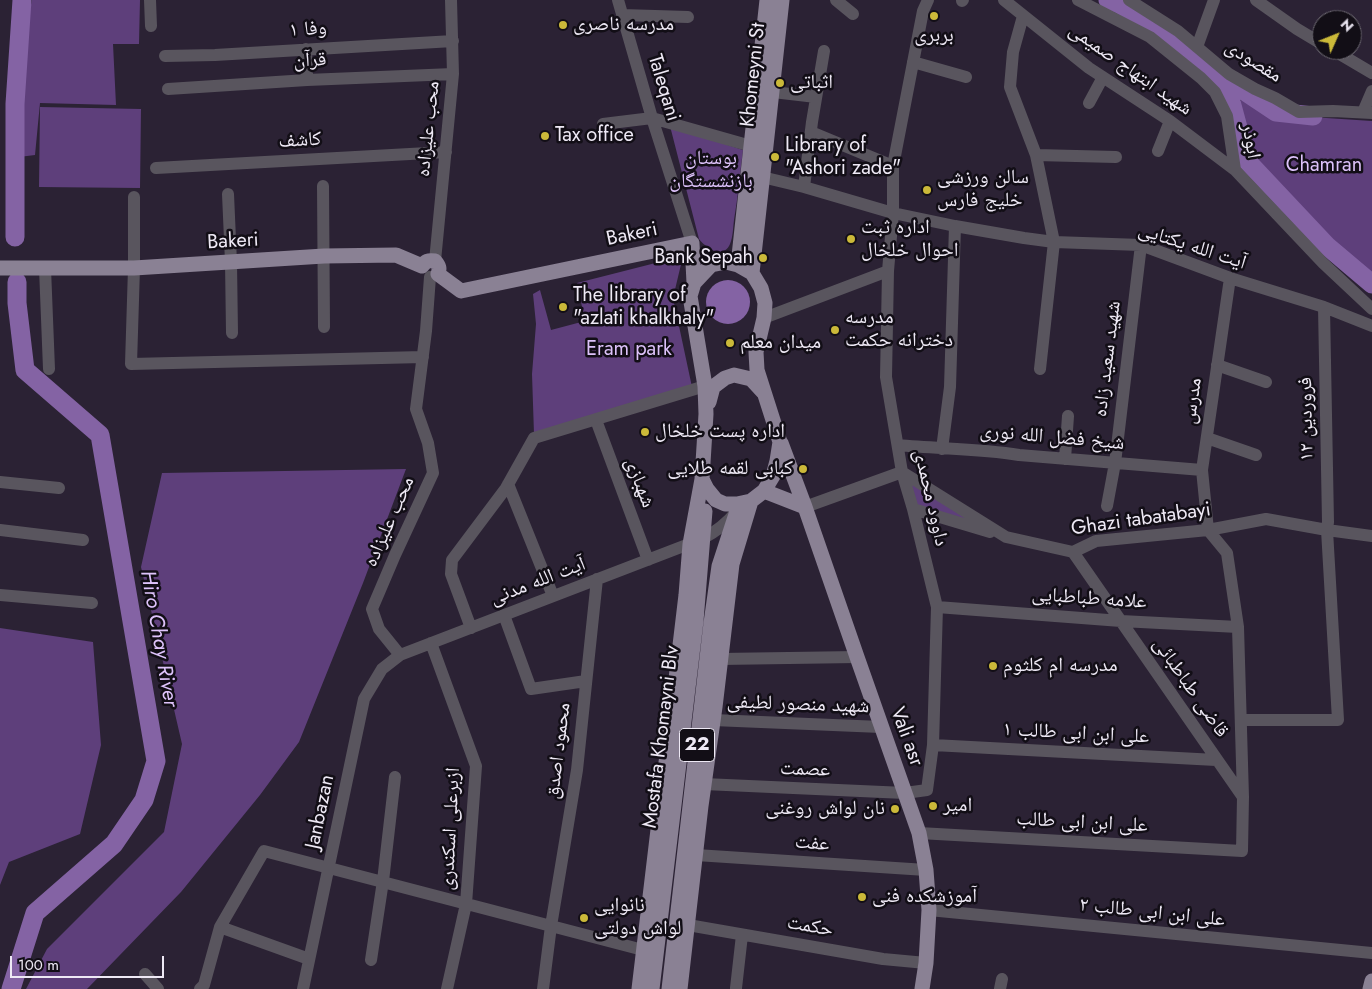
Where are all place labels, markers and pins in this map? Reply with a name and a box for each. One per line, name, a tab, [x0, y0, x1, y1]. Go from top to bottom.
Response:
marker: بربری	[928, 10, 940, 22]
place label: مدرسه ناصری	[573, 13, 674, 37]
marker: مدرسه ناصری	[557, 19, 569, 31]
place label: بربری	[914, 24, 954, 48]
place label: اثباتی	[790, 71, 833, 95]
marker: اثباتی	[774, 77, 786, 89]
place label: Tax office	[555, 124, 634, 148]
marker: Tax office	[539, 130, 551, 142]
place label: Library of "Ashori zade"	[785, 134, 901, 181]
marker: Library of "Ashori zade"	[769, 151, 781, 163]
place label: سالن ورزشی خلیج فارس	[937, 166, 1029, 213]
marker: سالن ورزشی خلیج فارس	[921, 184, 933, 196]
place label: اداره ثبت احوال خلخال	[861, 216, 958, 263]
marker: اداره ثبت احوال خلخال	[845, 233, 857, 245]
place label: Bank Sepah	[654, 246, 753, 270]
marker: Bank Sepah	[757, 252, 769, 264]
place label: The library of "azlati khalkhaly"	[573, 284, 714, 331]
marker: The library of "azlati khalkhaly"	[557, 301, 569, 313]
place label: مدرسه دخترانه حکمت	[845, 306, 953, 353]
marker: مدرسه دخترانه حکمت	[829, 324, 841, 336]
place label: میدان معلم	[740, 331, 821, 355]
marker: میدان معلم	[724, 337, 736, 349]
place label: اداره پست خلخال	[655, 420, 785, 444]
marker: اداره پست خلخال	[639, 426, 651, 438]
place label: کبابی لقمه طلایی	[667, 457, 793, 481]
marker: کبابی لقمه طلایی	[797, 463, 809, 475]
place label: مدرسه ام کلثوم	[1003, 654, 1118, 678]
marker: مدرسه ام کلثوم	[987, 660, 999, 672]
place label: امیر	[943, 794, 972, 818]
place label: نان لواش روغنی	[765, 797, 885, 821]
marker: امیر	[927, 800, 939, 812]
marker: نان لواش روغنی	[889, 803, 901, 815]
place label: آموزشکده فنی	[872, 885, 977, 909]
marker: آموزشکده فنی	[856, 891, 868, 903]
place label: نانوایی لواش دولتی	[594, 894, 681, 941]
marker: نانوایی لواش دولتی	[578, 912, 590, 924]

